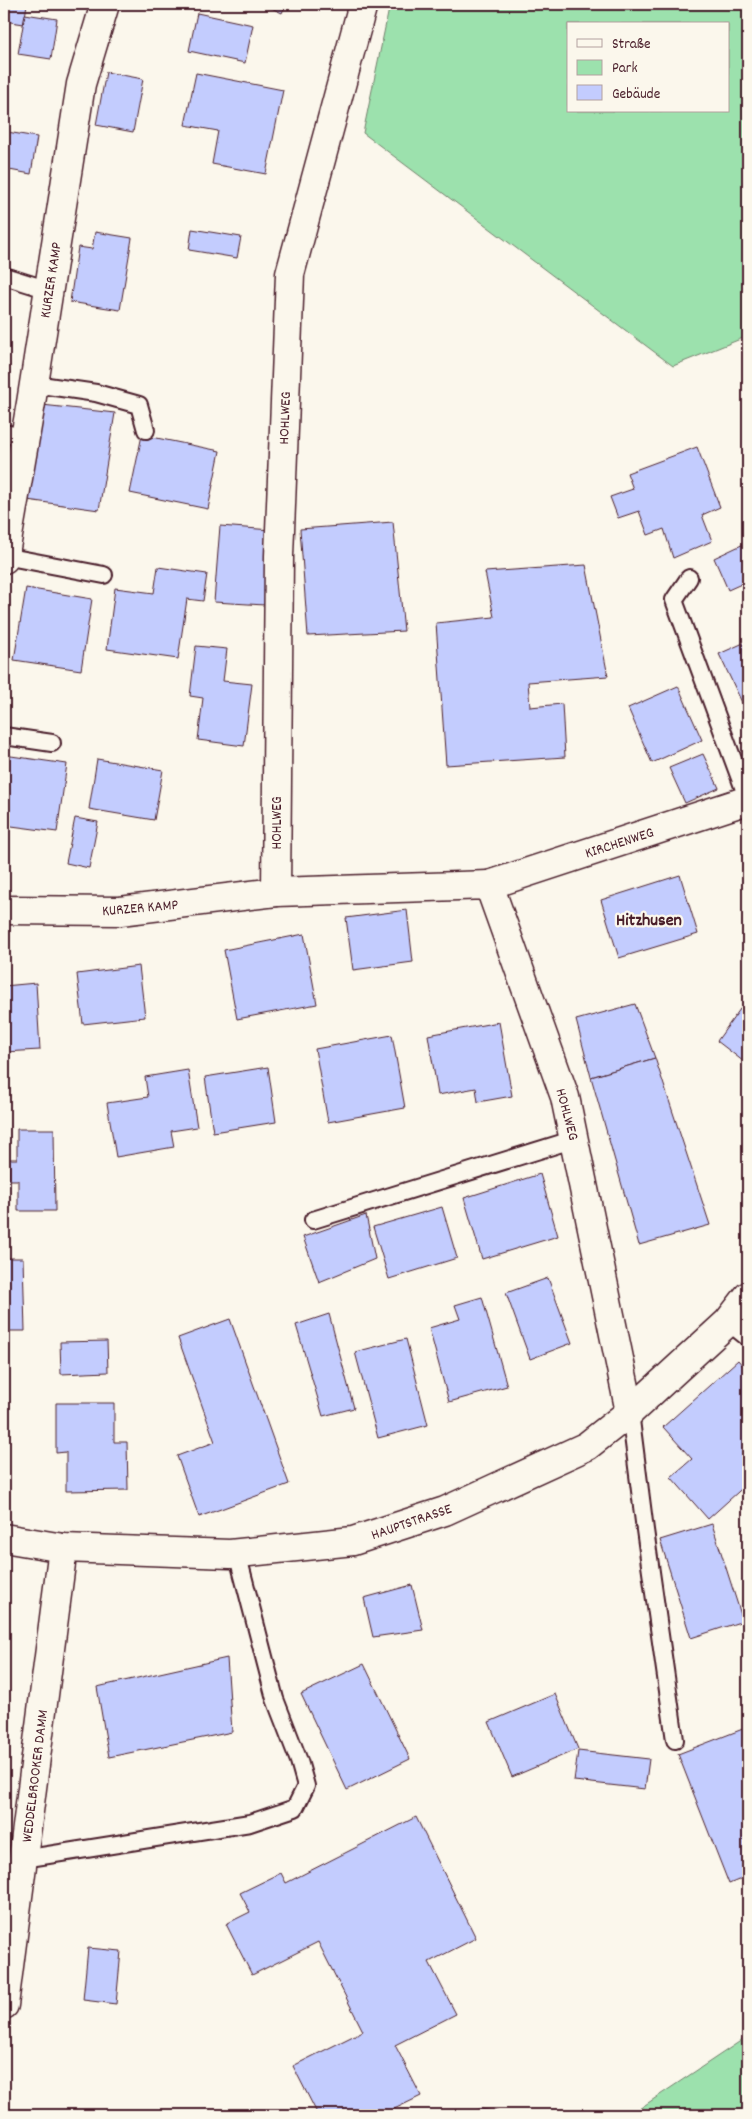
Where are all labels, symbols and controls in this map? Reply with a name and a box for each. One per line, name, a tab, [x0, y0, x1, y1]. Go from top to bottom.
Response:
legend	[567, 22, 730, 112]
text: Straße	[612, 34, 651, 56]
text: Park	[612, 58, 638, 80]
text: Gebäude	[612, 84, 661, 106]
street label: KURZER KAMP	[35, 241, 69, 320]
street label: HOHLWEG	[274, 391, 298, 445]
street label: HOHLWEG	[267, 796, 289, 850]
street label: KIRCHENWEG	[582, 822, 657, 865]
street label: KURZER KAMP	[101, 895, 179, 923]
district label: Hitzhusen	[616, 909, 682, 934]
street label: HOHLWEG	[549, 1086, 584, 1143]
street label: HAUPTSTRASSE	[368, 1499, 455, 1547]
street label: WEDDELBROOKER DAMM	[17, 1709, 55, 1844]

